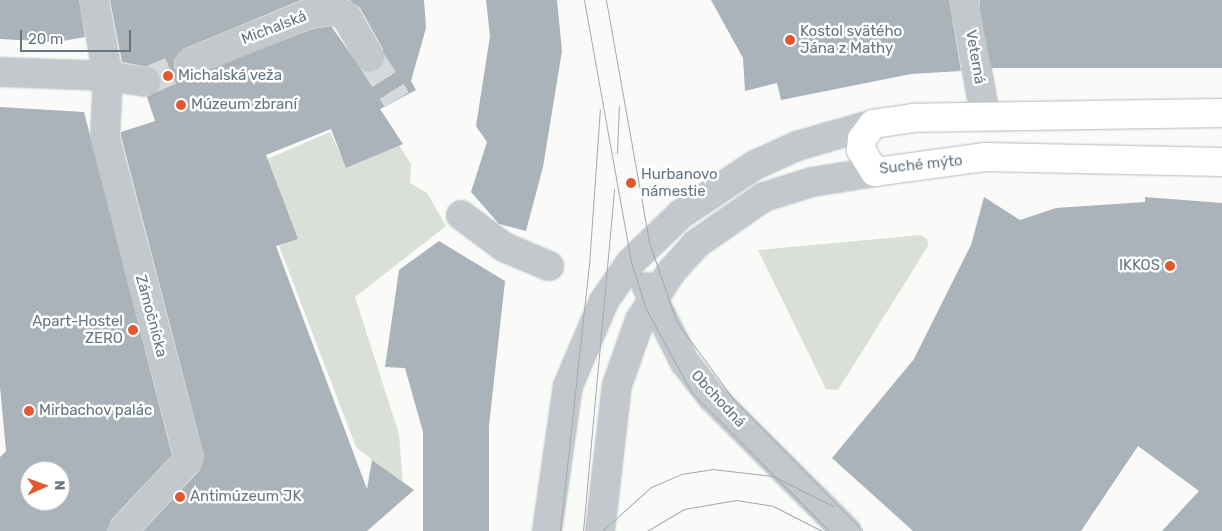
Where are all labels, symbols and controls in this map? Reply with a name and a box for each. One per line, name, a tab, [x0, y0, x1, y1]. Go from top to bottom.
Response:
street label: Michalská	[239, 7, 309, 49]
scale bar	[22, 20, 134, 52]
place label: Kostol svätého Jána z Mathy	[800, 22, 902, 57]
street label: Veterná	[961, 28, 989, 86]
text: 20 m	[28, 30, 63, 48]
marker: Kostol svätého Jána z Mathy	[784, 34, 796, 46]
place label: Michalská veža	[178, 67, 282, 85]
marker: Michalská veža	[162, 70, 174, 82]
place label: Múzeum zbraní	[191, 96, 297, 114]
marker: Múzeum zbraní	[175, 99, 187, 111]
street label: Suché mýto	[878, 152, 964, 178]
place label: Hurbanovo námestie	[641, 165, 718, 200]
marker: Hurbanovo námestie	[625, 177, 637, 189]
place label: IKKOS	[1119, 257, 1160, 275]
marker: IKKOS	[1164, 260, 1176, 272]
street label: Zámočnícka	[131, 273, 171, 359]
place label: Apart-Hostel ZERO	[32, 312, 123, 347]
marker: Apart-Hostel ZERO	[127, 324, 139, 336]
street label: Obchodná	[687, 367, 749, 431]
place label: Mirbachov palác	[39, 402, 153, 420]
marker: Mirbachov palác	[23, 405, 35, 417]
north arrow	[20, 461, 70, 511]
text: N	[51, 480, 68, 491]
place label: Antimúzeum JK	[190, 488, 301, 506]
marker: Antimúzeum JK	[174, 491, 186, 503]

